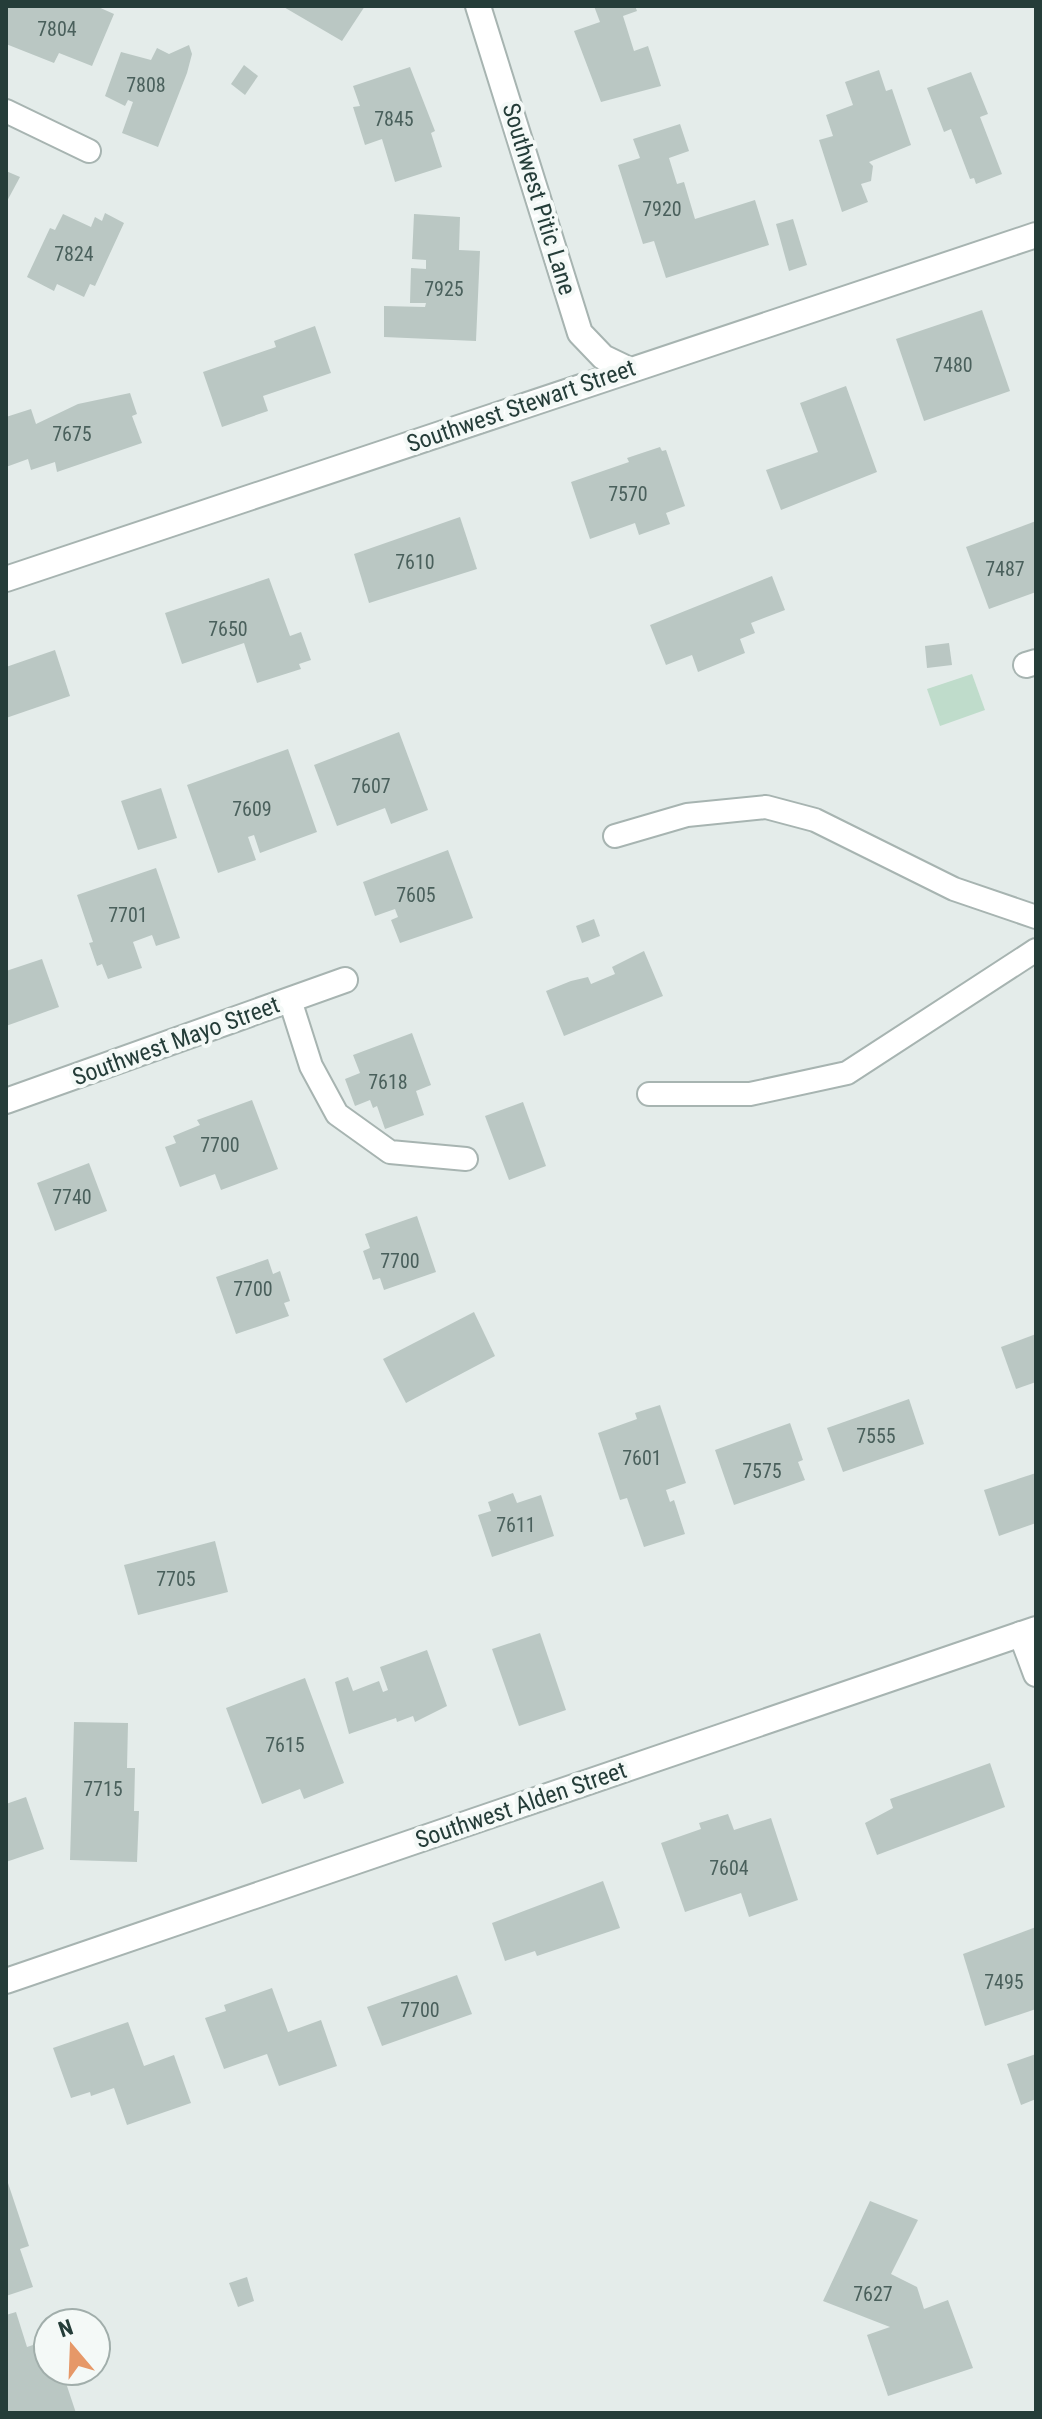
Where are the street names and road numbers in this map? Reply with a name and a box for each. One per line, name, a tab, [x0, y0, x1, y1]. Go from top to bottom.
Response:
street label: Southwest Pitic Lane	[497, 100, 581, 298]
street label: Southwest Stewart Street	[403, 354, 639, 458]
street label: Southwest Mayo Street	[69, 991, 283, 1091]
street label: Southwest Alden Street	[412, 1756, 630, 1854]

